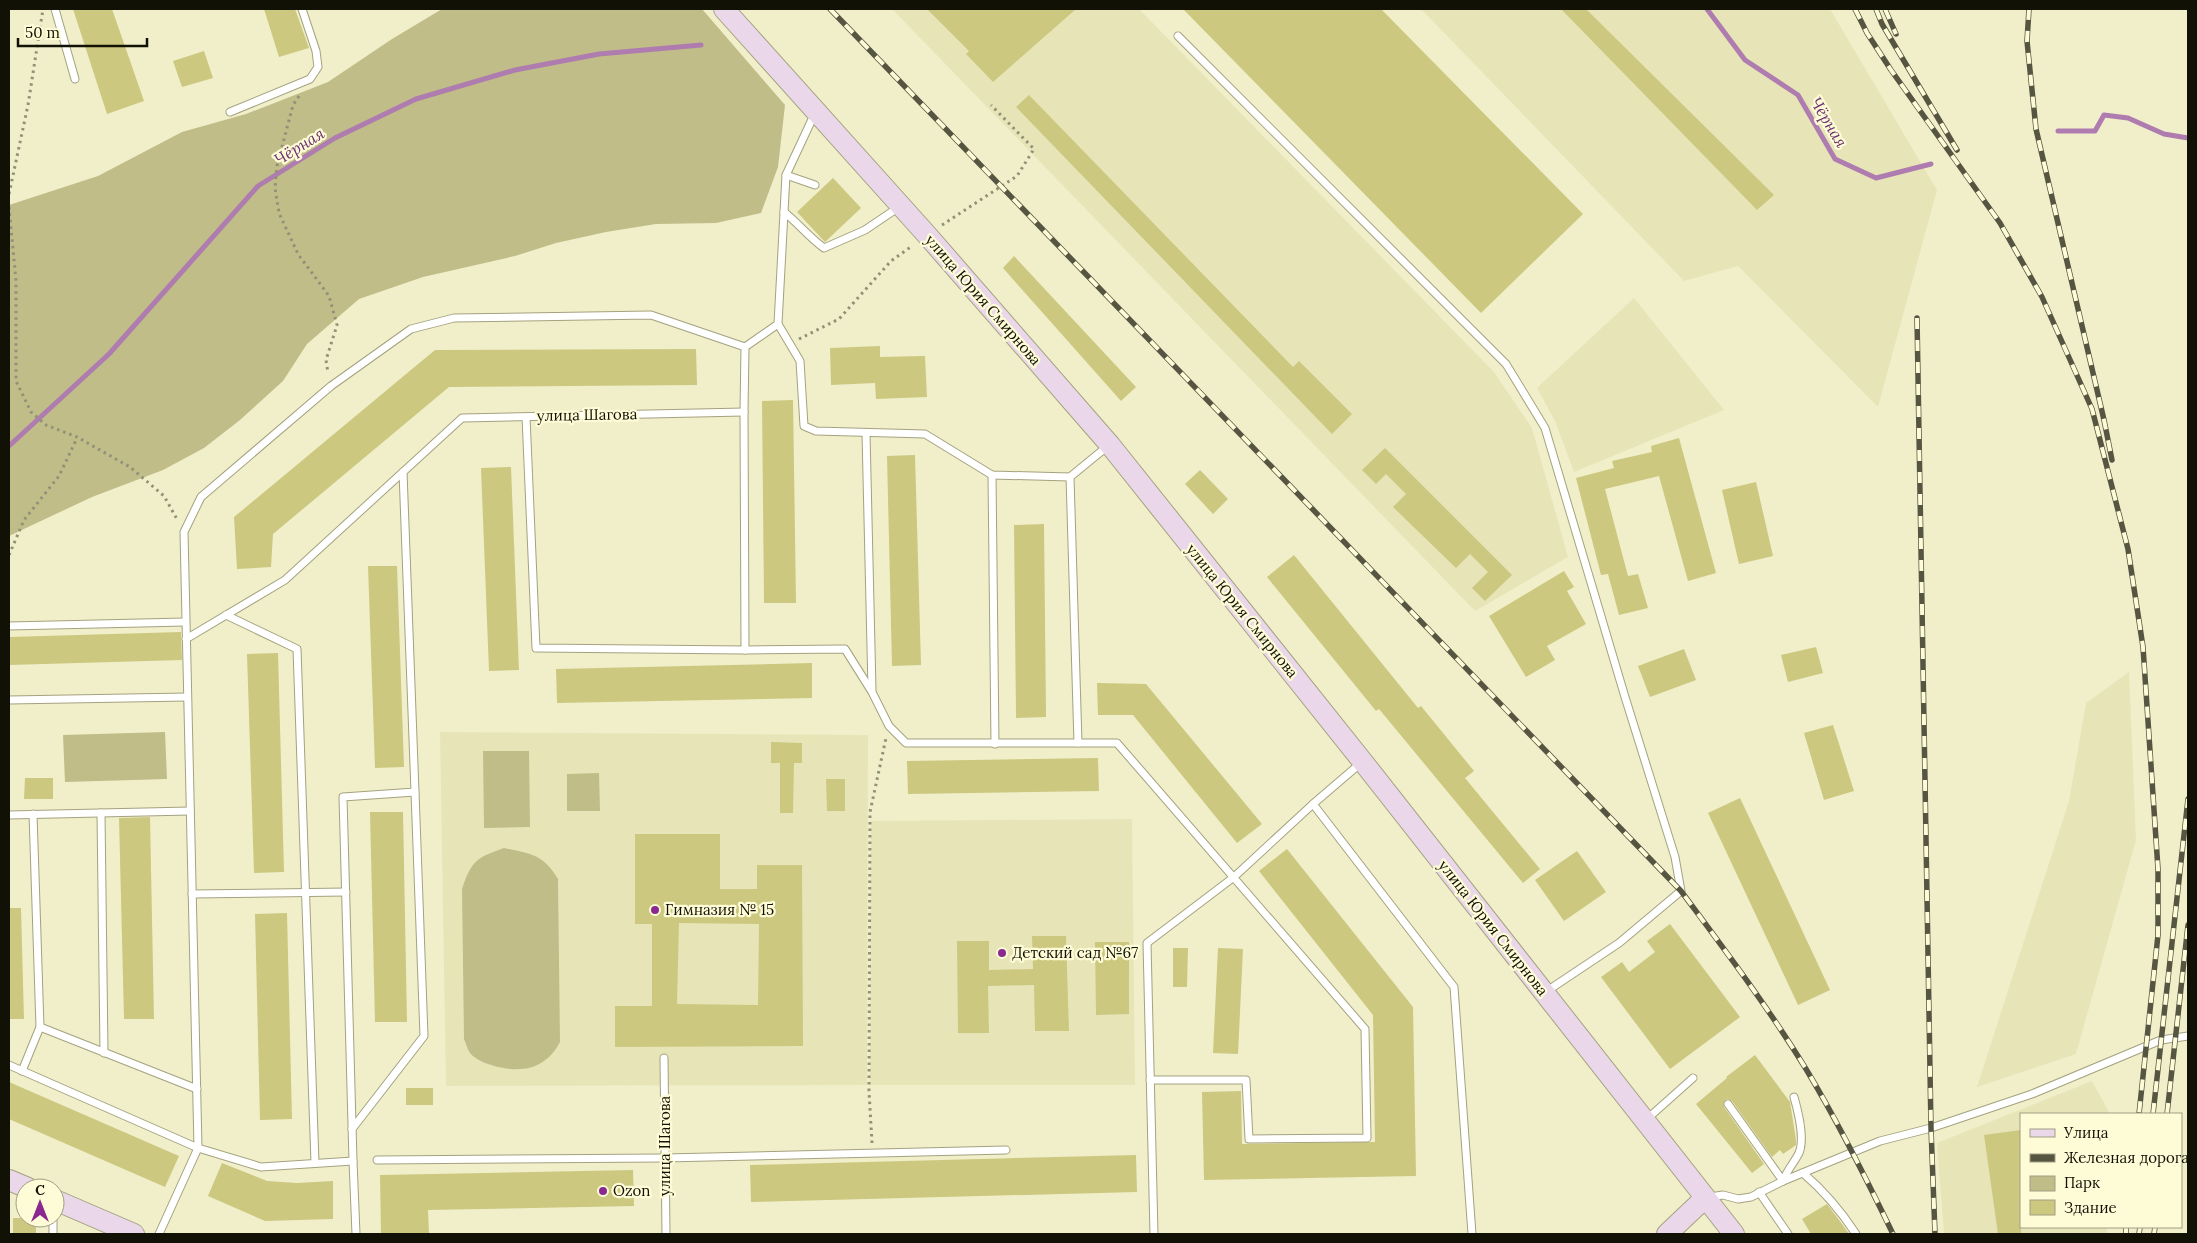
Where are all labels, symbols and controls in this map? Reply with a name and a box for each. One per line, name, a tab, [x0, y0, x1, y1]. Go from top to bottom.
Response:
scale bar	[18, 15, 146, 47]
text: 50 m	[25, 23, 60, 42]
water label: Чёрная	[1806, 93, 1852, 151]
water label: Чёрная	[270, 123, 328, 169]
street label: улица Юрия Смирнова	[921, 230, 1046, 369]
street label: улица Шагова	[536, 404, 638, 425]
street label: улица Юрия Смирнова	[1182, 540, 1303, 682]
street label: улица Юрия Смирнова	[1434, 856, 1553, 1000]
place label: Гимназия № 15	[665, 900, 774, 919]
marker: Гимназия № 15	[649, 904, 661, 916]
place label: Детский сад №67	[1012, 943, 1138, 962]
marker: Детский сад №67	[996, 947, 1008, 959]
street label: улица Шагова	[655, 1095, 674, 1196]
legend	[2020, 1113, 2182, 1228]
text: Улица	[2063, 1123, 2109, 1142]
text: Железная дорога	[2064, 1148, 2189, 1167]
text: Парк	[2064, 1173, 2100, 1192]
north arrow	[15, 1178, 65, 1228]
text: С	[35, 1181, 45, 1199]
place label: Ozon	[613, 1181, 650, 1200]
marker: Ozon	[597, 1185, 609, 1197]
text: Здание	[2064, 1198, 2117, 1217]

